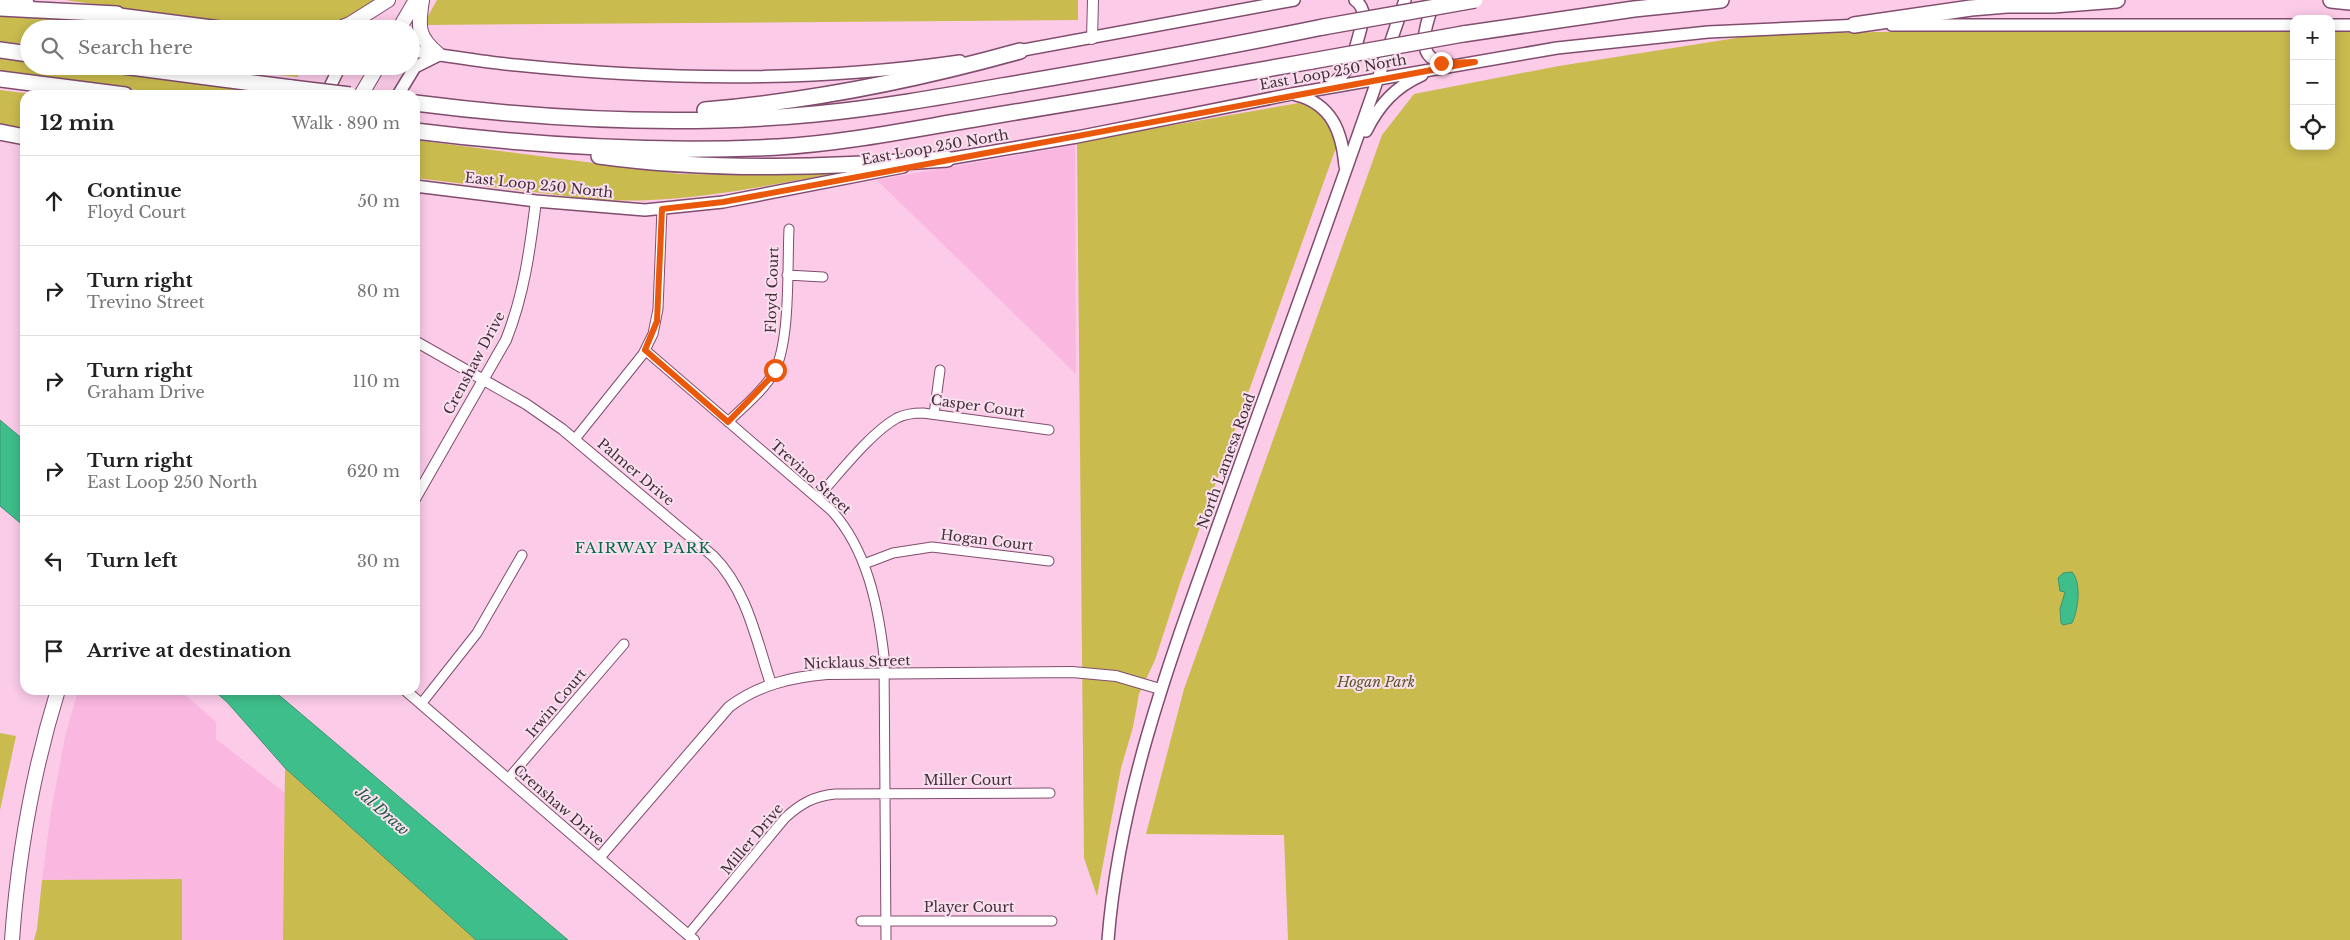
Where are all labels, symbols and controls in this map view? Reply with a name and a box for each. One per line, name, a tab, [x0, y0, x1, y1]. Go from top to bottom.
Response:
map controls	[2290, 15, 2335, 150]
button: +	[2290, 15, 2335, 60]
search box	[20, 20, 420, 75]
icon: search	[38, 34, 66, 62]
text: Search here	[78, 36, 193, 59]
street label: East Loop 250 North	[1258, 50, 1408, 94]
route end	[1430, 52, 1453, 75]
button: −	[2290, 60, 2335, 105]
button: locate	[2290, 105, 2335, 150]
text: 12 min	[40, 110, 115, 136]
text: Walk · 890 m	[292, 113, 400, 133]
street label: East Loop 250 North	[860, 125, 1010, 169]
street label: East Loop 250 North	[464, 168, 614, 202]
text: Continue	[87, 179, 182, 202]
icon: ahead	[40, 187, 68, 215]
text: 50 m	[358, 191, 400, 211]
text: Floyd Court	[87, 202, 186, 222]
street label: Floyd Court	[761, 246, 783, 334]
text: Turn right	[87, 269, 193, 292]
icon: right	[40, 277, 68, 305]
text: 80 m	[357, 281, 400, 301]
text: Trevino Street	[87, 292, 205, 312]
street label: Crenshaw Drive	[439, 308, 509, 418]
text: Turn right	[87, 359, 193, 382]
route start	[764, 359, 787, 382]
icon: right	[40, 367, 68, 395]
text: 110 m	[353, 371, 400, 391]
text: Graham Drive	[87, 382, 205, 402]
street label: Casper Court	[930, 390, 1027, 422]
street label: North Lamesa Road	[1193, 390, 1259, 531]
street label: Palmer Drive	[594, 435, 678, 509]
street label: Trevino Street	[767, 436, 856, 519]
text: Turn right	[87, 449, 193, 472]
icon: right	[40, 457, 68, 485]
text: 620 m	[347, 461, 400, 481]
text: East Loop 250 North	[87, 472, 257, 492]
street label: Hogan Court	[940, 525, 1035, 555]
district label: FAIRWAY PARK	[575, 538, 711, 557]
icon: left	[40, 547, 68, 575]
text: Turn left	[87, 549, 178, 572]
text: 30 m	[357, 551, 400, 571]
icon: arrive	[40, 637, 68, 665]
text: Arrive at destination	[87, 639, 291, 662]
street label: Nicklaus Street	[803, 651, 912, 673]
street label: Irwin Court	[522, 664, 591, 741]
park label: Hogan Park	[1336, 673, 1415, 691]
street label: Crenshaw Drive	[510, 761, 608, 849]
street label: Miller Court	[923, 771, 1013, 789]
water label: Jal Draw	[351, 782, 413, 839]
street label: Miller Drive	[717, 800, 787, 878]
street label: Player Court	[924, 898, 1015, 916]

